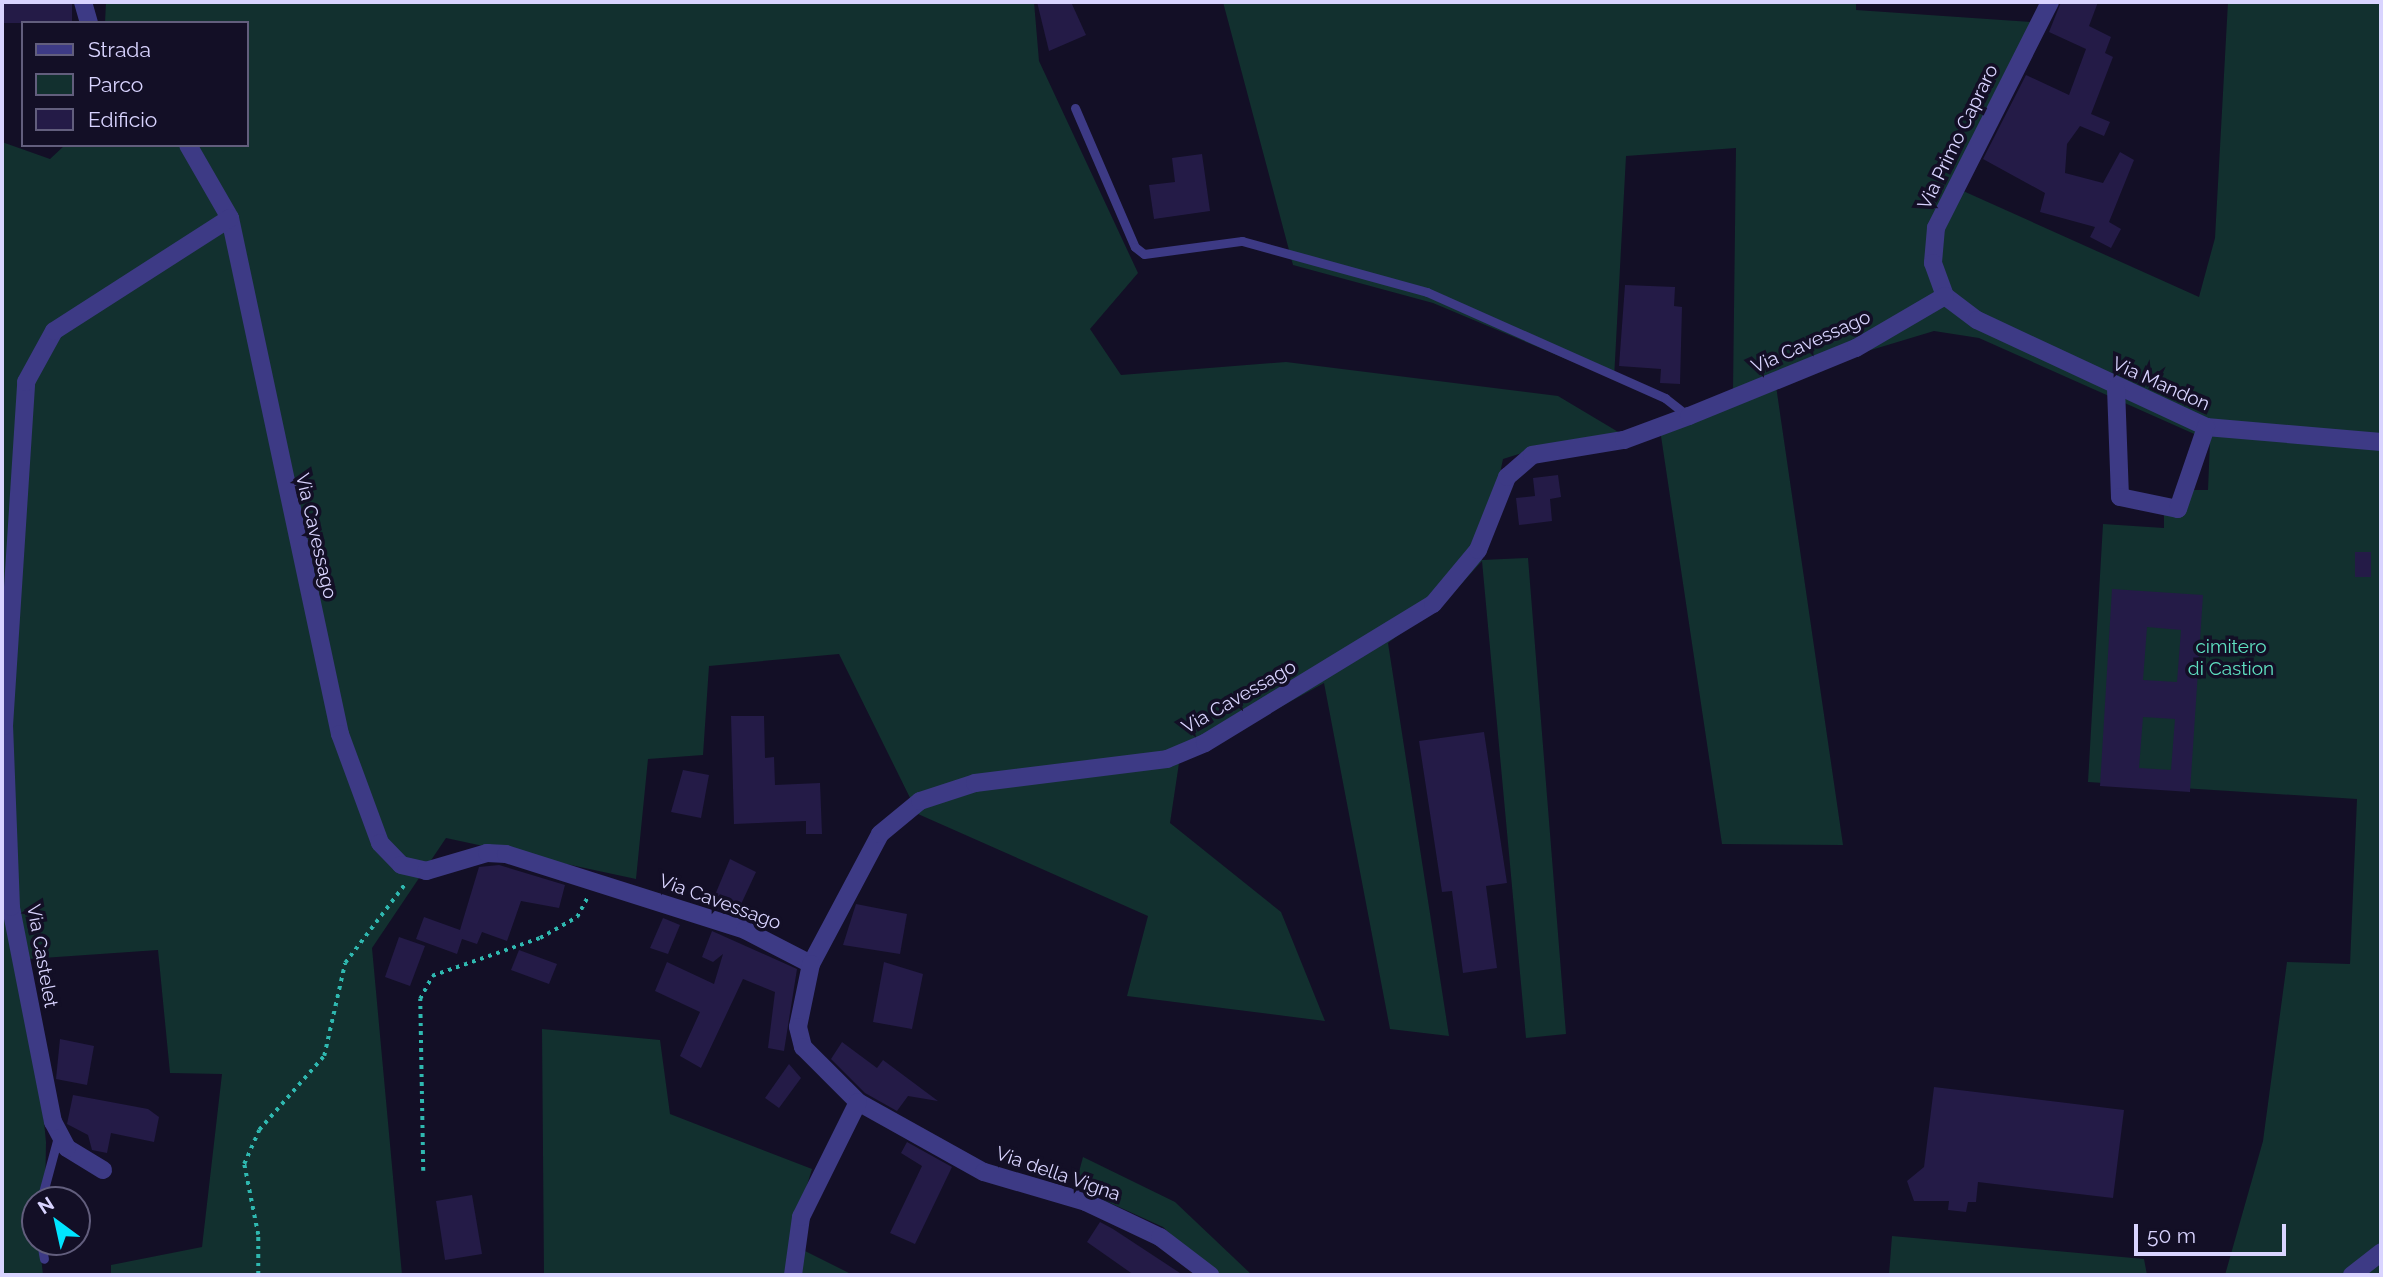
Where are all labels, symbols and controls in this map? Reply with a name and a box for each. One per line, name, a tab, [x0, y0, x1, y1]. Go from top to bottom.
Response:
legend	[21, 21, 248, 147]
text: Strada	[88, 37, 151, 62]
street label: Via Primo Capraro	[1913, 61, 2003, 213]
text: Parco	[88, 72, 143, 97]
text: Edificio	[88, 107, 157, 132]
street label: Via Cavessago	[1748, 306, 1874, 378]
street label: Via Mandon	[2109, 352, 2213, 416]
street label: Via Cavessago	[290, 471, 342, 601]
park label: cimitero di Castion	[2188, 636, 2274, 680]
street label: Via Cavessago	[1178, 655, 1300, 739]
street label: Via Cavessago	[656, 869, 784, 935]
street label: Via Castelet	[22, 902, 62, 1010]
street label: Via della Vigna	[992, 1142, 1124, 1206]
north arrow	[21, 1186, 91, 1256]
text: N	[34, 1192, 58, 1218]
scale bar	[2138, 1210, 2290, 1254]
text: 50 m	[2147, 1223, 2196, 1248]

